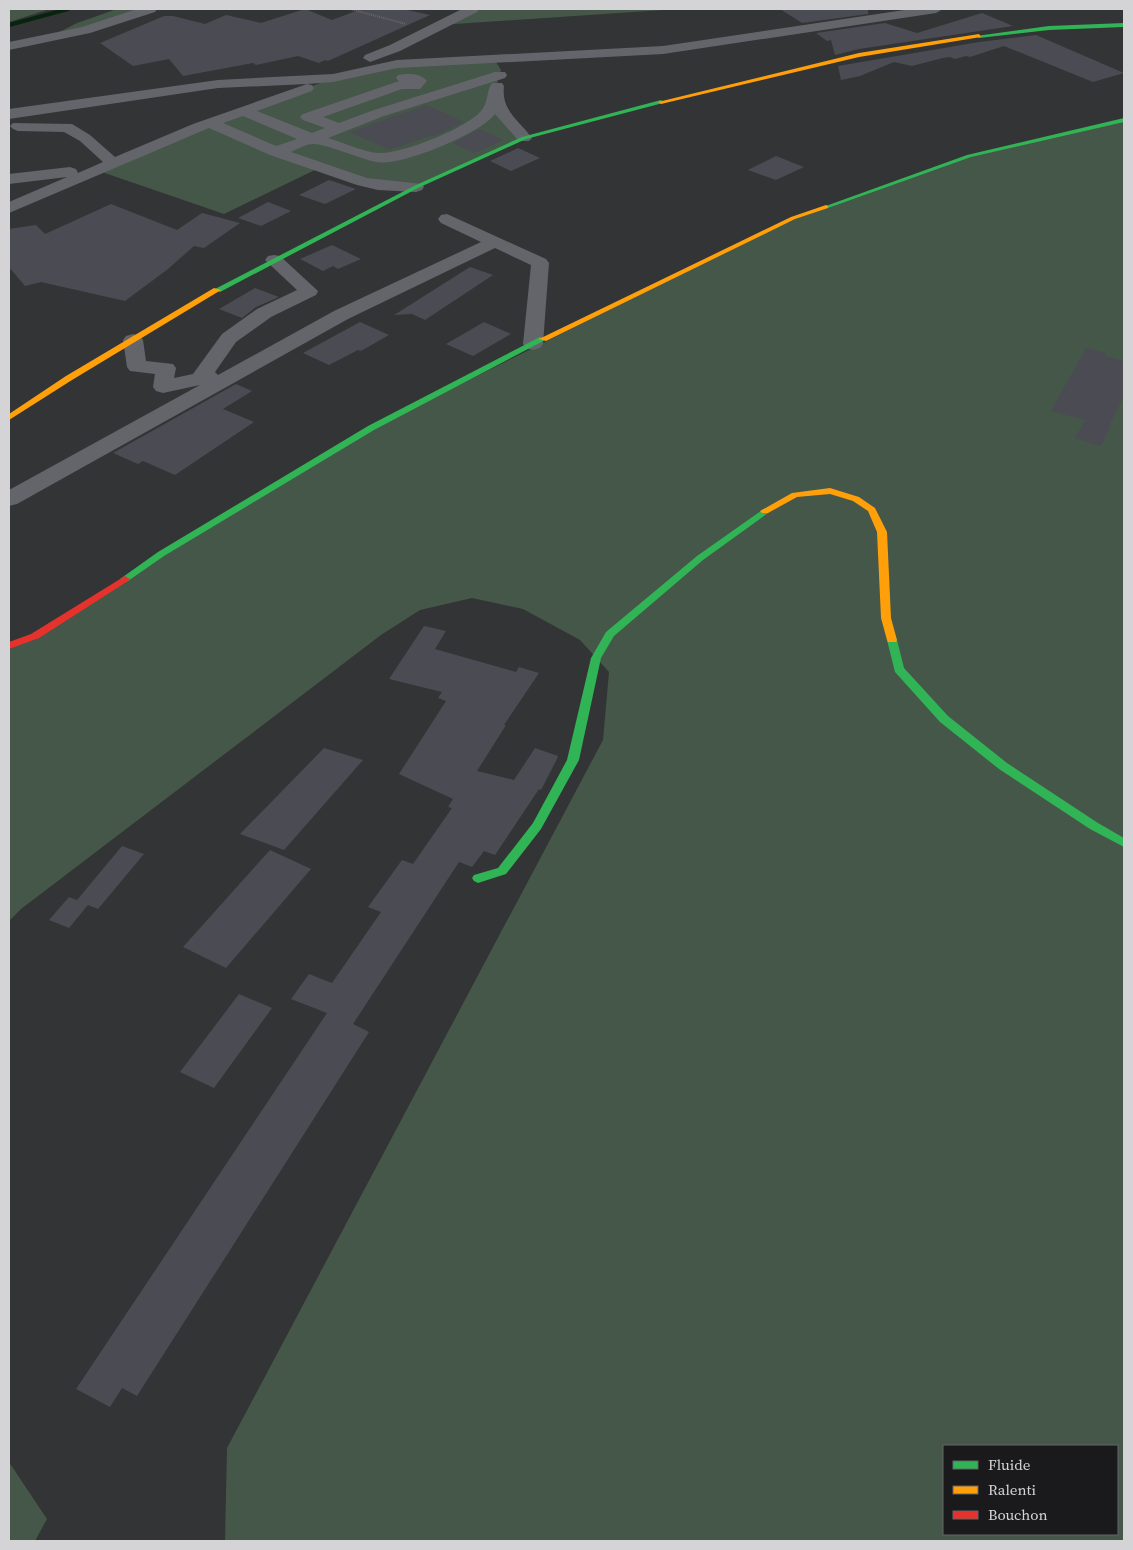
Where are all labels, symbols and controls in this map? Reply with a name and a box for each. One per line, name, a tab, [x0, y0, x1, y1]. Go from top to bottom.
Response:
legend	[943, 1445, 1118, 1535]
text: Fluide	[988, 1454, 1031, 1475]
text: Ralenti	[988, 1479, 1036, 1500]
text: Bouchon	[988, 1504, 1048, 1525]

